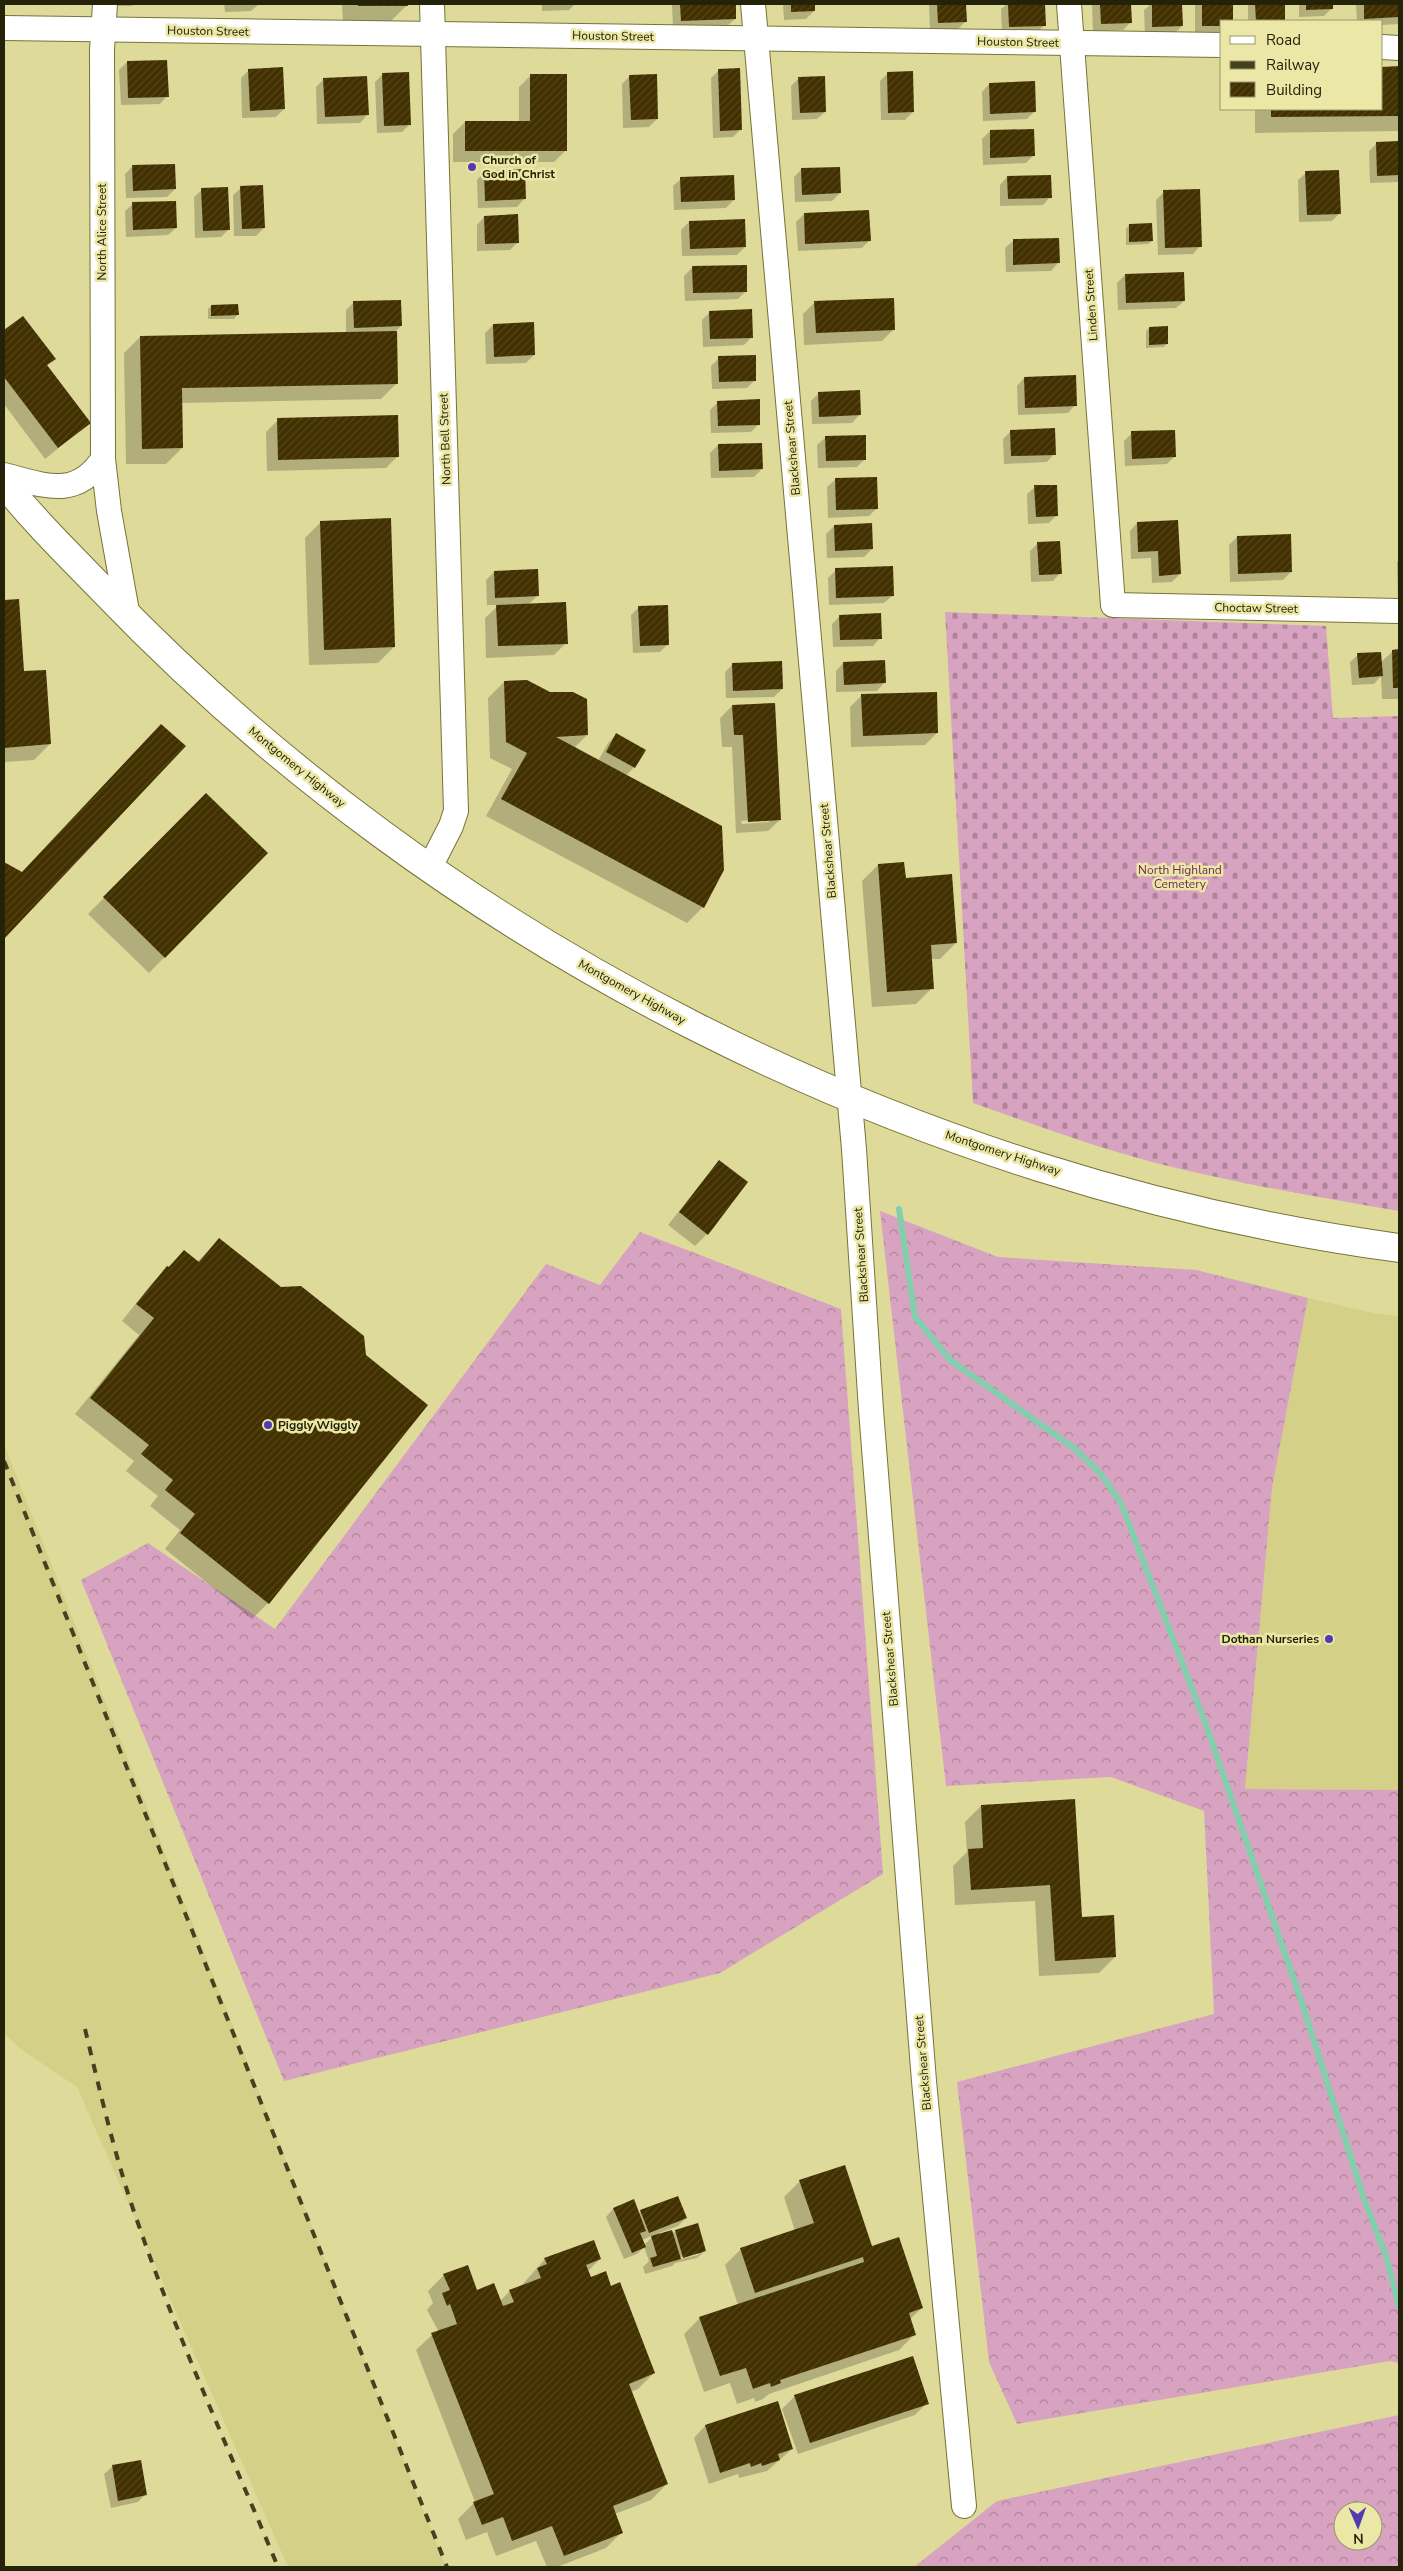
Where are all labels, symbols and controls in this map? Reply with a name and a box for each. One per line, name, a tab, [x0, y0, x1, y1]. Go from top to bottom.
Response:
legend	[1220, 20, 1383, 110]
street label: Houston Street	[167, 22, 250, 40]
street label: Houston Street	[572, 27, 655, 45]
text: Road	[1266, 30, 1301, 50]
street label: Houston Street	[977, 33, 1060, 51]
text: Railway	[1266, 55, 1320, 75]
text: Building	[1266, 80, 1322, 100]
place label: Church of God in Christ	[482, 152, 555, 182]
marker: Church of God in Christ	[466, 161, 478, 173]
street label: North Alice Street	[94, 183, 110, 281]
street label: Linden Street	[1080, 268, 1101, 342]
street label: North Bell Street	[435, 392, 455, 485]
street label: Blackshear Street	[780, 399, 804, 496]
street label: Choctaw Street	[1214, 599, 1299, 617]
street label: Montgomery Highway	[245, 723, 349, 812]
street label: Blackshear Street	[816, 802, 840, 899]
park label: North Highland Cemetery	[1138, 862, 1222, 892]
street label: Montgomery Highway	[576, 956, 689, 1029]
street label: Montgomery Highway	[943, 1127, 1063, 1179]
street label: Blackshear Street	[850, 1206, 872, 1303]
place label: Piggly Wiggly	[278, 1417, 358, 1433]
marker: Piggly Wiggly	[262, 1419, 274, 1431]
street label: Blackshear Street	[878, 1610, 902, 1707]
place label: Dothan Nurseries	[1221, 1631, 1319, 1647]
marker: Dothan Nurseries	[1323, 1633, 1335, 1645]
street label: Blackshear Street	[911, 2014, 935, 2111]
north arrow	[1333, 2501, 1383, 2551]
text: N	[1353, 2529, 1364, 2548]

